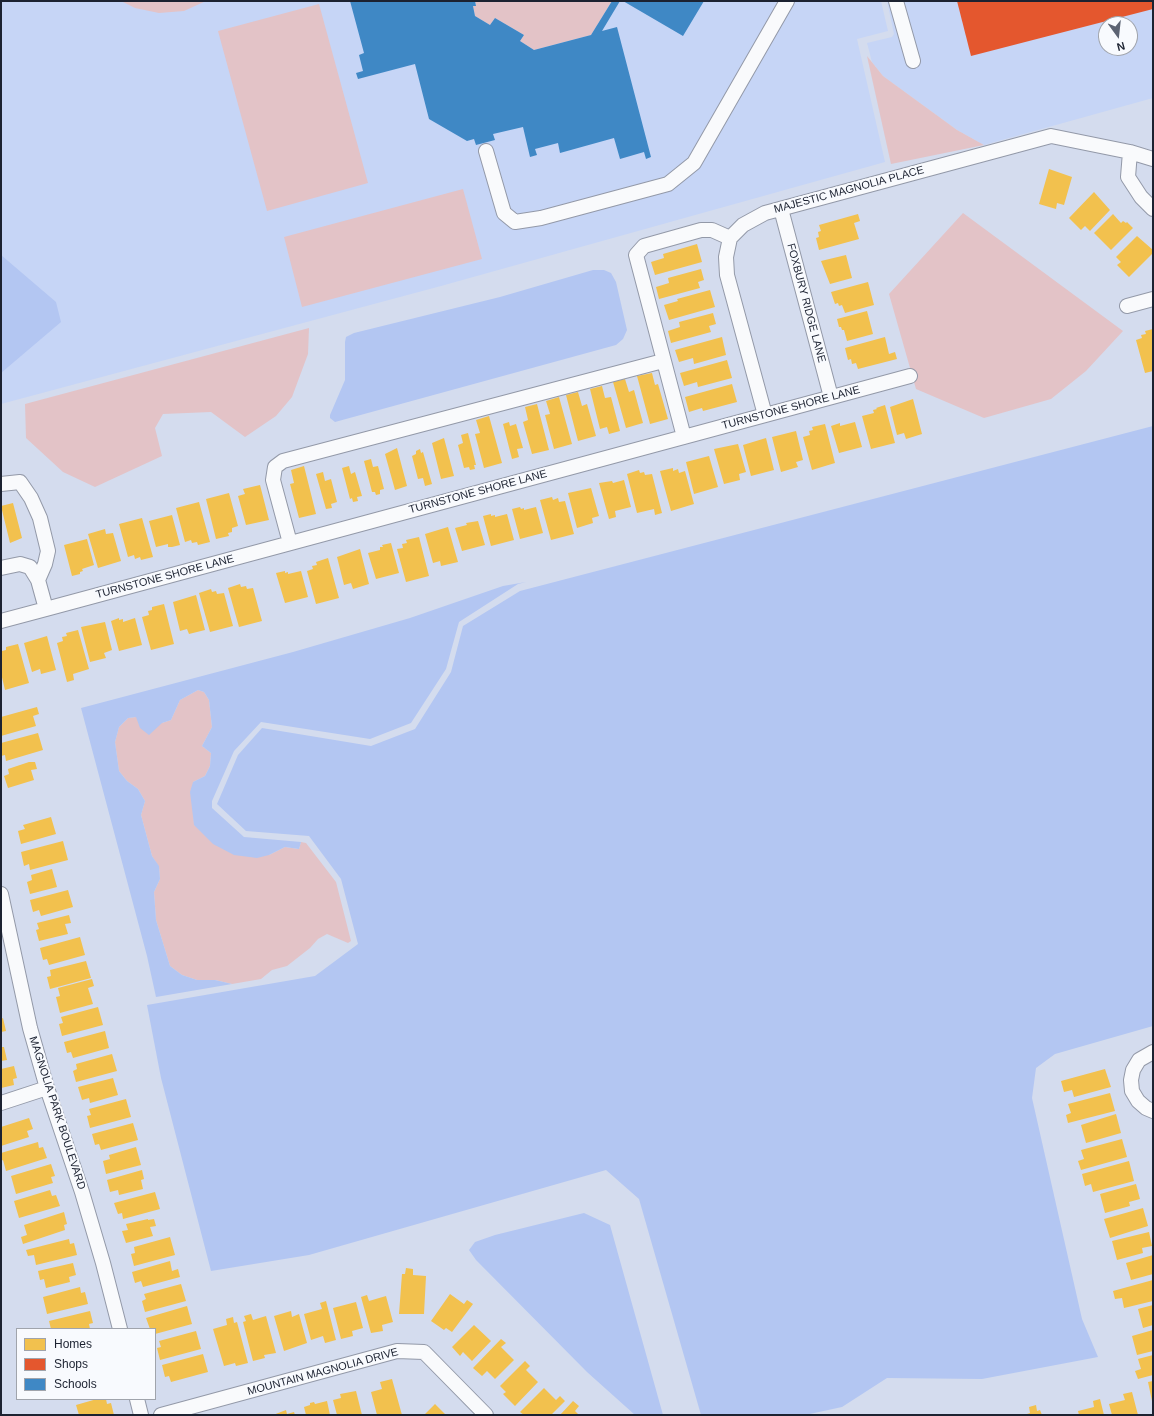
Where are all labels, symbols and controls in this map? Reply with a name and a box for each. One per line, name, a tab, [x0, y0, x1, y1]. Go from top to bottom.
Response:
north arrow	[1098, 16, 1138, 56]
text: N	[1115, 40, 1126, 53]
street label: MAJESTIC MAGNOLIA PLACE	[773, 164, 925, 216]
street label: FOXBURY RIDGE LANE	[784, 242, 828, 364]
street label: TURNSTONE SHORE LANE	[721, 383, 861, 433]
street label: TURNSTONE SHORE LANE	[408, 467, 548, 517]
street label: TURNSTONE SHORE LANE	[95, 552, 235, 602]
street label: MAGNOLIA PARK BOULEVARD	[26, 1035, 88, 1191]
legend	[16, 1328, 156, 1400]
text: Homes	[54, 1337, 92, 1351]
street label: MOUNTAIN MAGNOLIA DRIVE	[246, 1345, 400, 1399]
text: Shops	[54, 1357, 88, 1371]
text: Schools	[54, 1377, 97, 1391]

